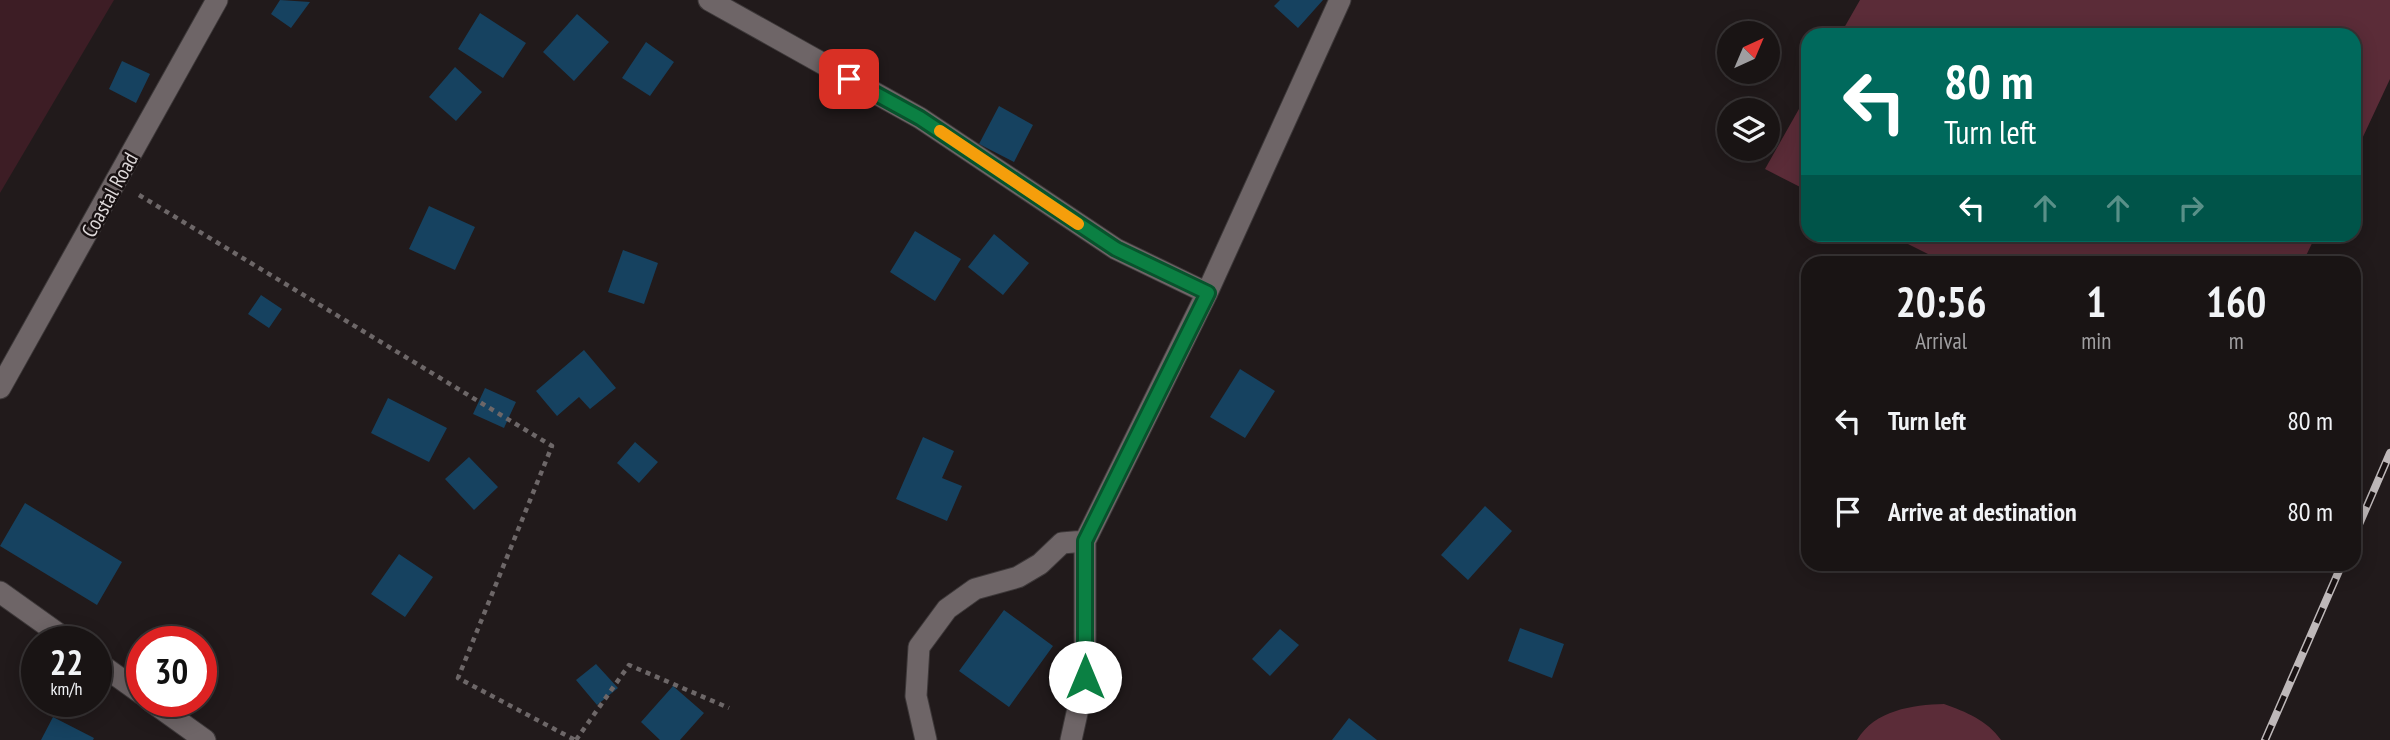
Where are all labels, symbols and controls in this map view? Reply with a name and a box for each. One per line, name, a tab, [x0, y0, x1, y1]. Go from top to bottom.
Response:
north arrow	[1717, 21, 1780, 84]
map controls	[1717, 21, 1780, 161]
pin	[819, 49, 879, 109]
text: 80 m	[1944, 49, 2033, 113]
icon: left	[1829, 56, 1920, 147]
icon: arrive	[830, 60, 868, 98]
button: layers	[1717, 98, 1780, 161]
text: Turn left	[1944, 111, 2036, 153]
street label: Coastal Road	[75, 148, 144, 242]
icon: left	[1953, 189, 1991, 227]
icon: ahead	[2026, 189, 2064, 227]
icon: ahead	[2099, 189, 2137, 227]
icon: right	[2172, 189, 2210, 227]
text: 20:56	[1896, 274, 1987, 329]
text: 1	[2086, 274, 2106, 329]
text: 160	[2206, 274, 2266, 329]
text: Arrival	[1915, 326, 1967, 355]
text: min	[2081, 326, 2111, 355]
text: m	[2229, 326, 2244, 355]
icon: left	[1829, 402, 1867, 440]
text: Turn left	[1888, 404, 1966, 437]
text: 80 m	[2287, 404, 2333, 437]
icon: arrive	[1829, 493, 1867, 531]
text: Arrive at destination	[1888, 495, 2077, 528]
text: 80 m	[2287, 495, 2333, 528]
speed limit sign: 30	[126, 626, 217, 717]
text: 22	[50, 639, 83, 685]
position arrow	[1048, 640, 1122, 714]
text: km/h	[51, 677, 82, 700]

